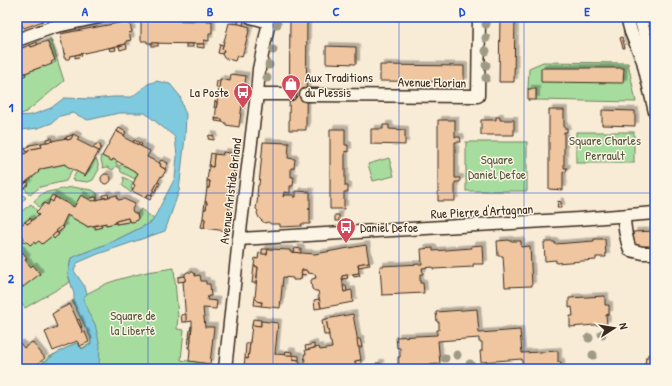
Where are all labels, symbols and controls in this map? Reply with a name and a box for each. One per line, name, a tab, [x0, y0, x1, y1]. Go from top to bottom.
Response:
text: A	[82, 2, 89, 20]
text: B	[207, 2, 214, 20]
text: C	[332, 2, 340, 20]
text: D	[459, 2, 466, 20]
text: E	[584, 2, 590, 20]
place label: Aux Traditions du Plessis	[305, 68, 373, 101]
street label: Avenue Florian	[398, 72, 466, 92]
shop icon: Aux Traditions du Plessis	[280, 73, 302, 101]
bus stop icon: La Poste	[232, 81, 254, 109]
place label: La Poste	[190, 83, 229, 101]
text: 1	[9, 98, 14, 116]
park label: Square Charles Perrault	[569, 131, 641, 164]
street label: Avenue Aristide Briand	[215, 137, 245, 245]
park label: Square Daniel Defoe	[468, 150, 526, 183]
street label: Rue Pierre d'Artagnan	[430, 199, 534, 223]
bus stop icon: Daniel Defoe	[335, 216, 357, 244]
place label: Daniel Defoe	[360, 218, 418, 236]
text: 2	[8, 269, 15, 287]
park label: Square de la Liberté	[110, 306, 156, 339]
north arrow	[594, 308, 634, 348]
text: N	[616, 322, 631, 330]

